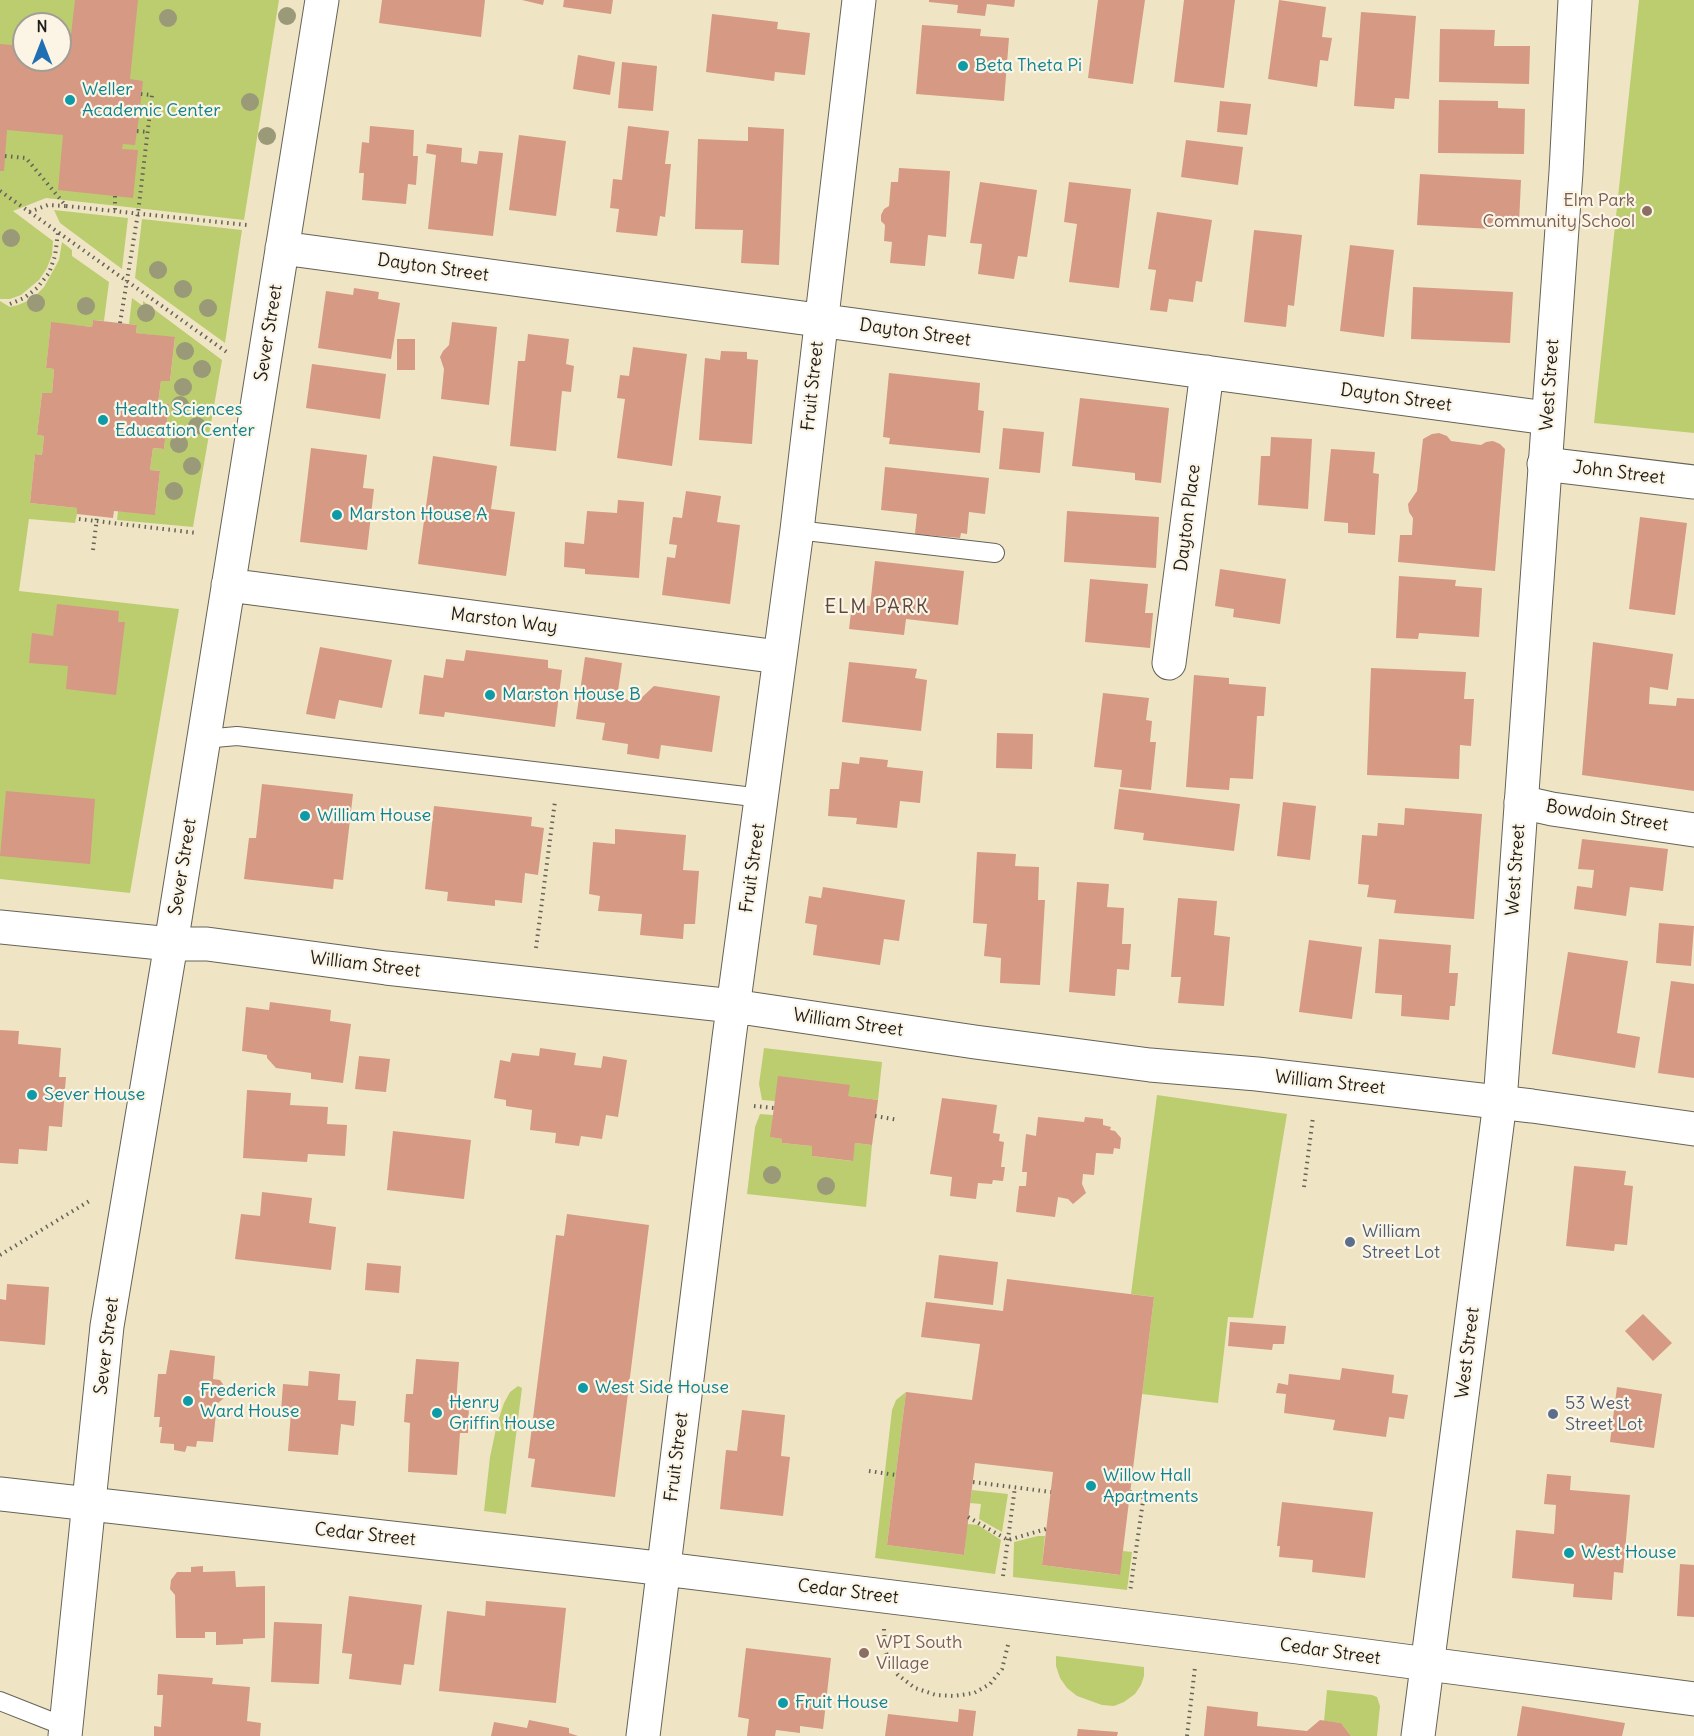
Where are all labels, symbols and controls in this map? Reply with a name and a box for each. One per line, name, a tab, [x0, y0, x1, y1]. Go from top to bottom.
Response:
north arrow	[12, 12, 72, 72]
text: N	[36, 16, 48, 36]
place label: Beta Theta Pi	[975, 55, 1082, 77]
marker: Beta Theta Pi	[956, 59, 970, 73]
place label: Weller Academic Center	[82, 79, 220, 122]
marker: Weller Academic Center	[63, 93, 77, 107]
place label: Elm Park Community School	[1482, 190, 1635, 232]
marker: Elm Park Community School	[1640, 204, 1654, 218]
street label: Dayton Street	[376, 250, 490, 286]
street label: Sever Street	[251, 283, 287, 383]
street label: Dayton Street	[858, 315, 972, 351]
street label: West Street	[1536, 338, 1564, 432]
street label: Fruit Street	[798, 340, 828, 432]
street label: Dayton Street	[1339, 380, 1453, 416]
place label: Health Sciences Education Center	[115, 399, 255, 442]
marker: Health Sciences Education Center	[96, 413, 110, 427]
street label: John Street	[1572, 457, 1666, 489]
street label: Dayton Place	[1171, 463, 1205, 573]
place label: Marston House A	[349, 504, 487, 526]
marker: Marston House A	[330, 508, 344, 522]
district label: ELM PARK	[825, 595, 929, 619]
street label: Marston Way	[449, 604, 559, 638]
place label: Marston House B	[502, 684, 641, 706]
marker: Marston House B	[483, 688, 497, 702]
street label: Bowdoin Street	[1544, 796, 1670, 836]
place label: William House	[317, 805, 431, 827]
marker: William House	[298, 809, 312, 823]
street label: Sever Street	[165, 817, 201, 917]
street label: Fruit Street	[736, 822, 770, 914]
street label: West Street	[1502, 823, 1530, 917]
street label: William Street	[309, 948, 421, 982]
street label: William Street	[792, 1005, 904, 1041]
street label: William Street	[1274, 1066, 1386, 1100]
place label: Sever House	[44, 1084, 145, 1106]
marker: Sever House	[25, 1088, 39, 1102]
place label: William Street Lot	[1362, 1221, 1440, 1264]
marker: William Street Lot	[1343, 1235, 1357, 1249]
street label: Sever Street	[90, 1296, 124, 1396]
street label: West Street	[1452, 1306, 1484, 1400]
place label: West Side House	[595, 1377, 729, 1399]
place label: Frederick Ward House	[200, 1380, 300, 1422]
marker: West Side House	[576, 1381, 590, 1395]
place label: Henry Griffin House	[449, 1392, 555, 1434]
place label: 53 West Street Lot	[1565, 1393, 1643, 1436]
marker: Frederick Ward House	[181, 1394, 195, 1408]
marker: Henry Griffin House	[430, 1406, 444, 1420]
marker: 53 West Street Lot	[1546, 1407, 1560, 1421]
street label: Fruit Street	[661, 1411, 693, 1503]
place label: Willow Hall Apartments	[1103, 1465, 1199, 1508]
marker: Willow Hall Apartments	[1084, 1479, 1098, 1493]
street label: Cedar Street	[313, 1519, 417, 1551]
place label: West House	[1581, 1542, 1676, 1564]
marker: West House	[1562, 1546, 1576, 1560]
street label: Cedar Street	[796, 1575, 900, 1609]
place label: WPI South Village	[876, 1632, 962, 1674]
street label: Cedar Street	[1278, 1634, 1382, 1670]
marker: WPI South Village	[857, 1646, 871, 1660]
place label: Fruit House	[795, 1692, 888, 1714]
marker: Fruit House	[776, 1696, 790, 1710]

